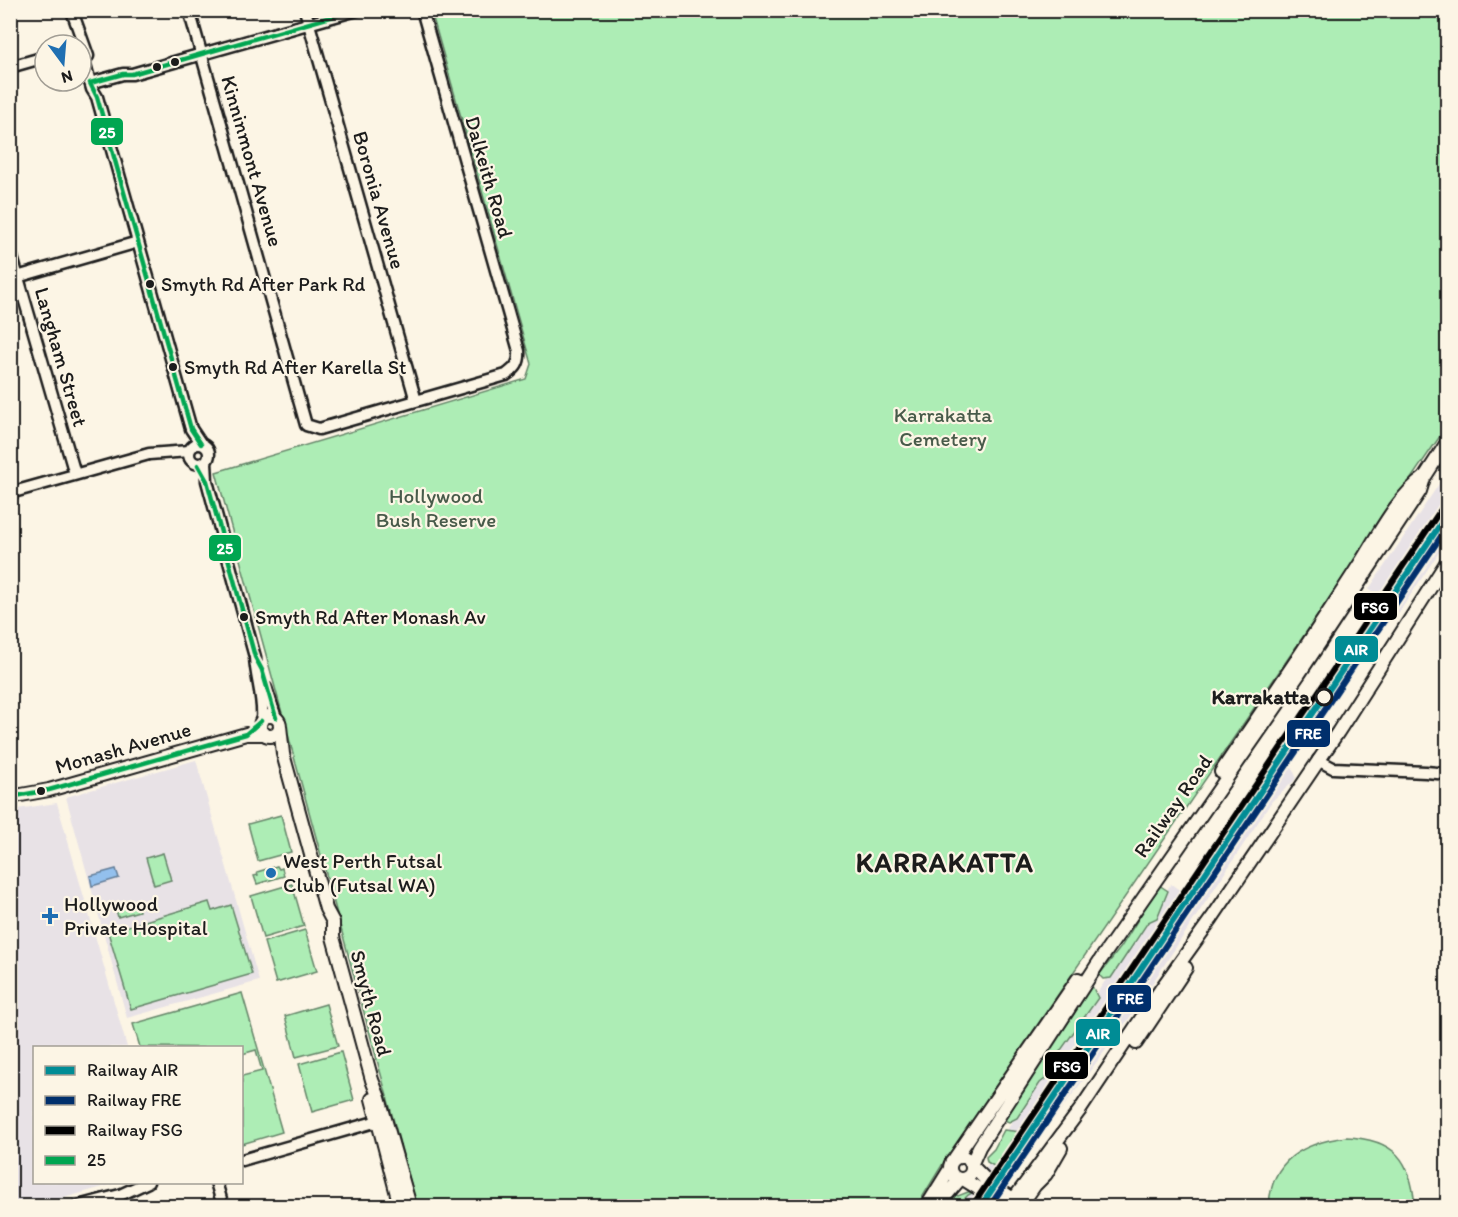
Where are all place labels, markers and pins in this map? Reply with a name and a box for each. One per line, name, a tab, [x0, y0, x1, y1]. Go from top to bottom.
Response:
unlabelled marker	[169, 56, 181, 68]
unlabelled marker	[151, 61, 163, 73]
place label: Smyth Rd After Park Rd	[161, 272, 366, 296]
marker: Smyth Rd After Park Rd	[144, 278, 156, 290]
place label: Smyth Rd After Karella St	[184, 355, 407, 379]
marker: Smyth Rd After Karella St	[167, 361, 179, 373]
place label: Smyth Rd After Monash Av	[255, 605, 486, 629]
marker: Smyth Rd After Monash Av	[238, 611, 250, 623]
place label: Karrakatta	[1211, 684, 1311, 709]
marker: Karrakatta	[1315, 688, 1333, 706]
unlabelled marker	[35, 785, 47, 797]
place label: West Perth Futsal Club (Futsal WA)	[283, 848, 442, 897]
marker: West Perth Futsal Club (Futsal WA)	[264, 866, 278, 880]
place label: Hollywood Private Hospital	[64, 891, 208, 940]
marker: Hollywood Private Hospital	[41, 907, 59, 925]

